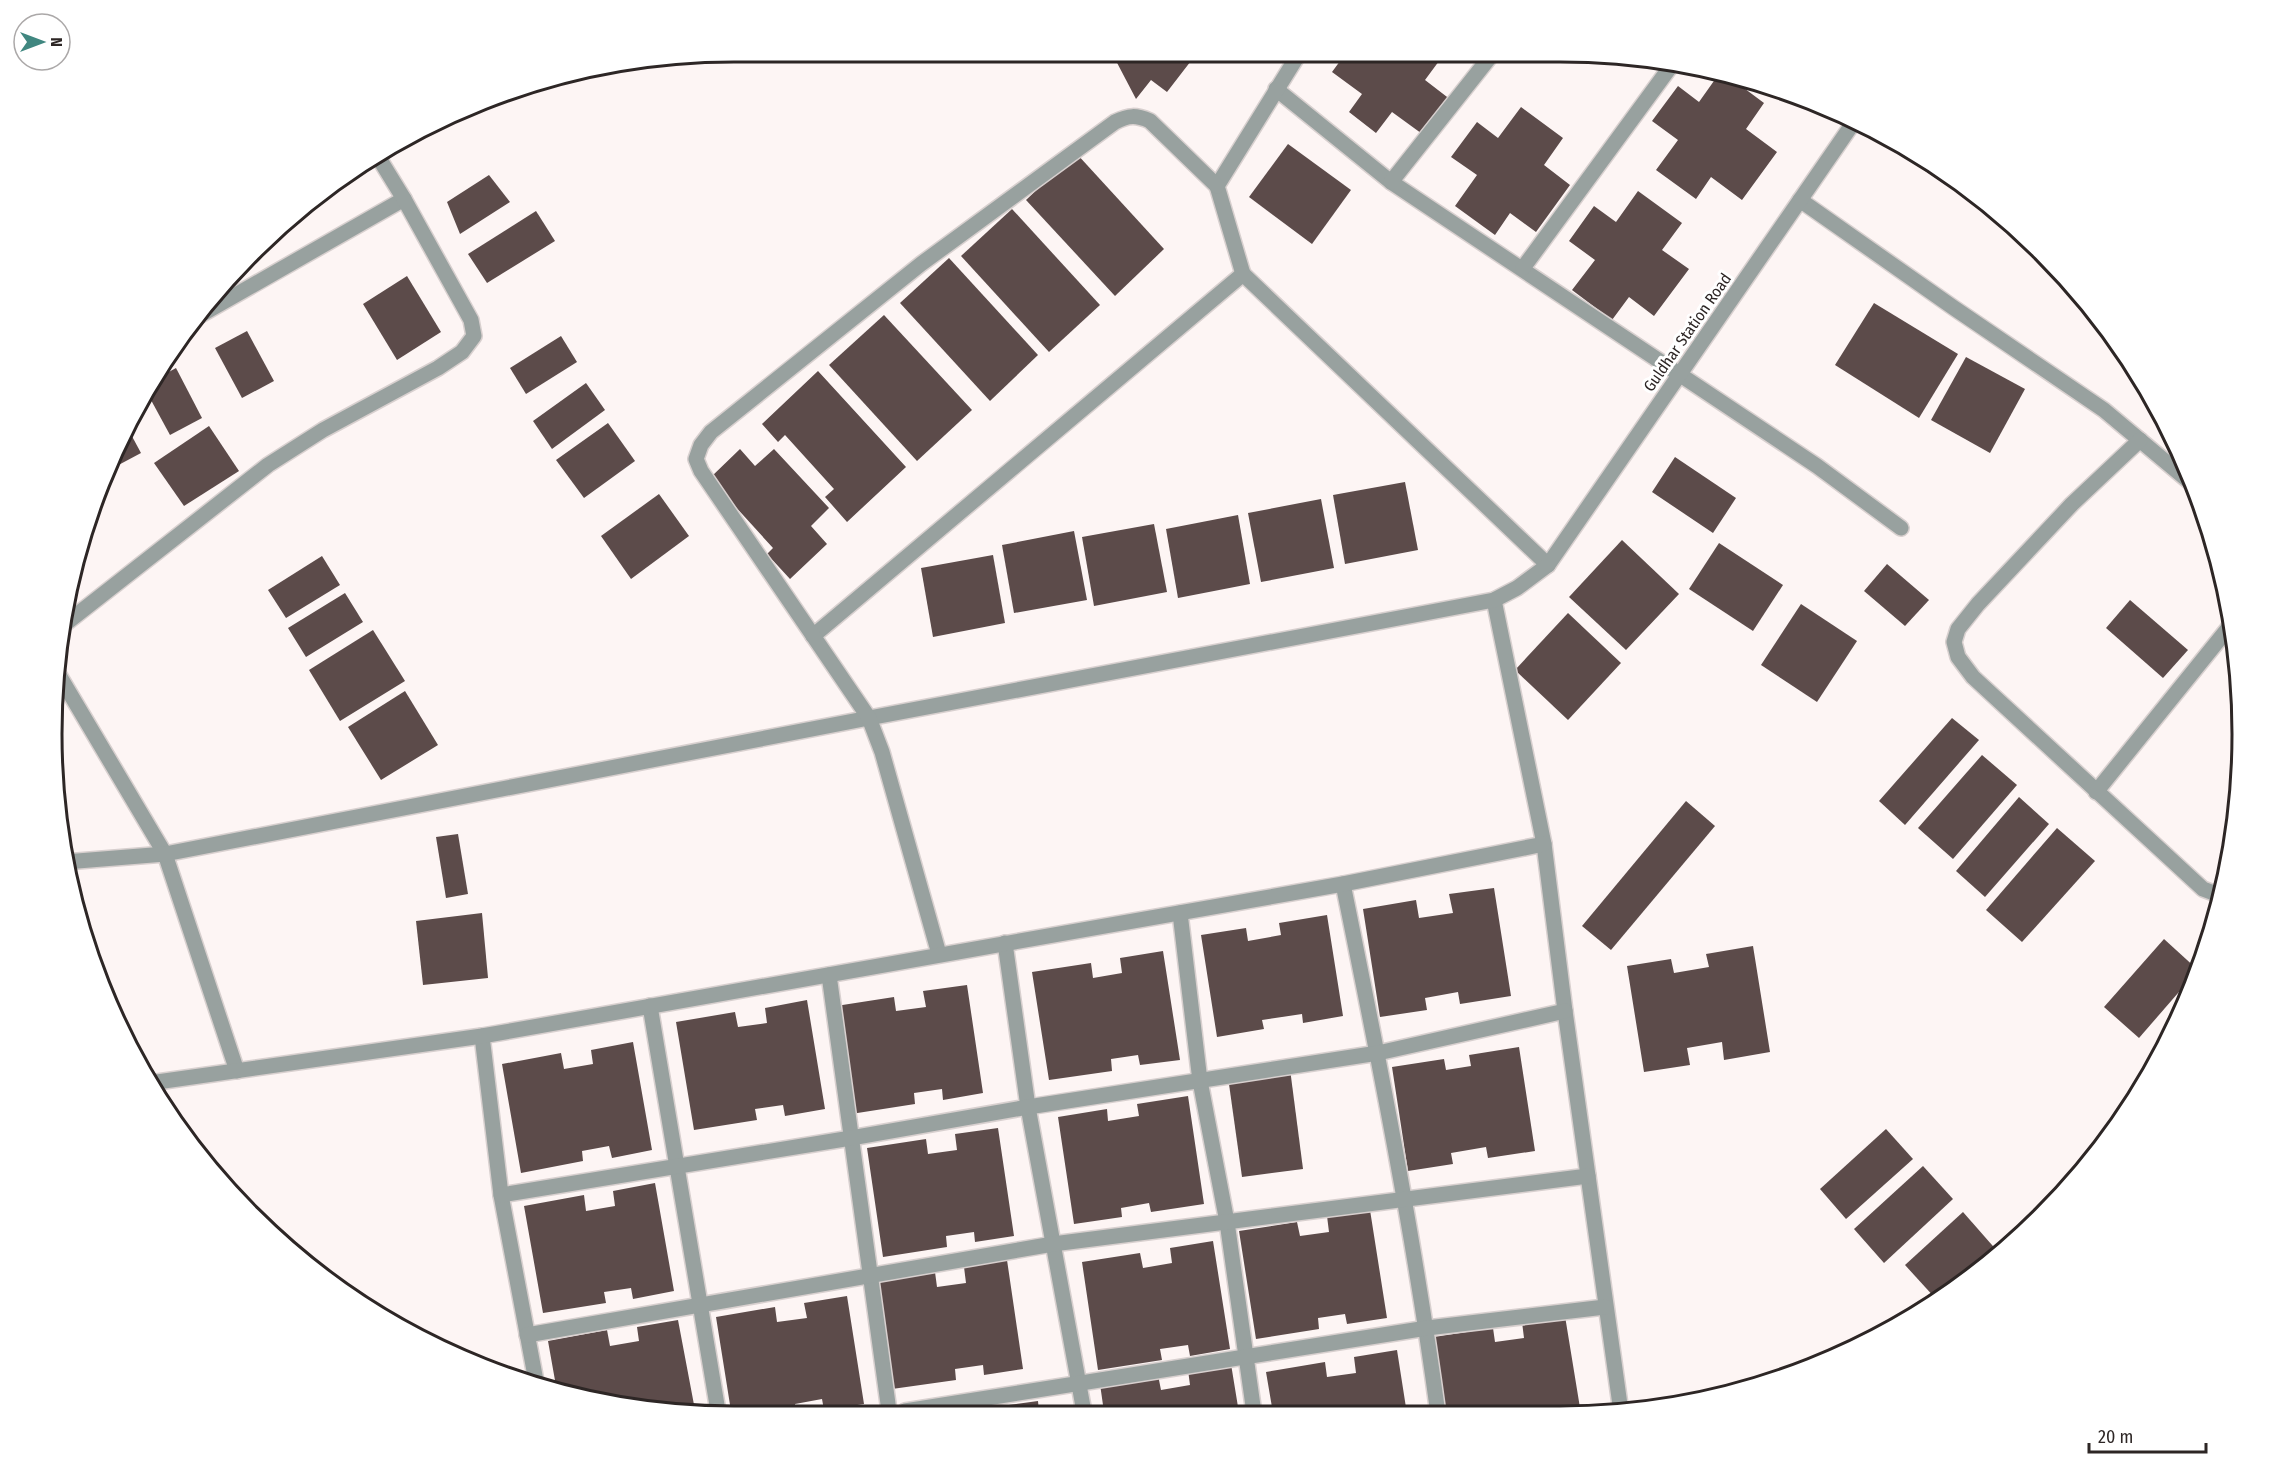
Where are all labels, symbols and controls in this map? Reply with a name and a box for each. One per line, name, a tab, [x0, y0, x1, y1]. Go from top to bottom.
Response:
north arrow	[12, 12, 72, 72]
text: N	[47, 37, 66, 47]
street label: Guldhar Station Road	[1640, 270, 1735, 395]
scale bar	[2089, 1416, 2206, 1454]
text: 20 m	[2098, 1426, 2133, 1448]

